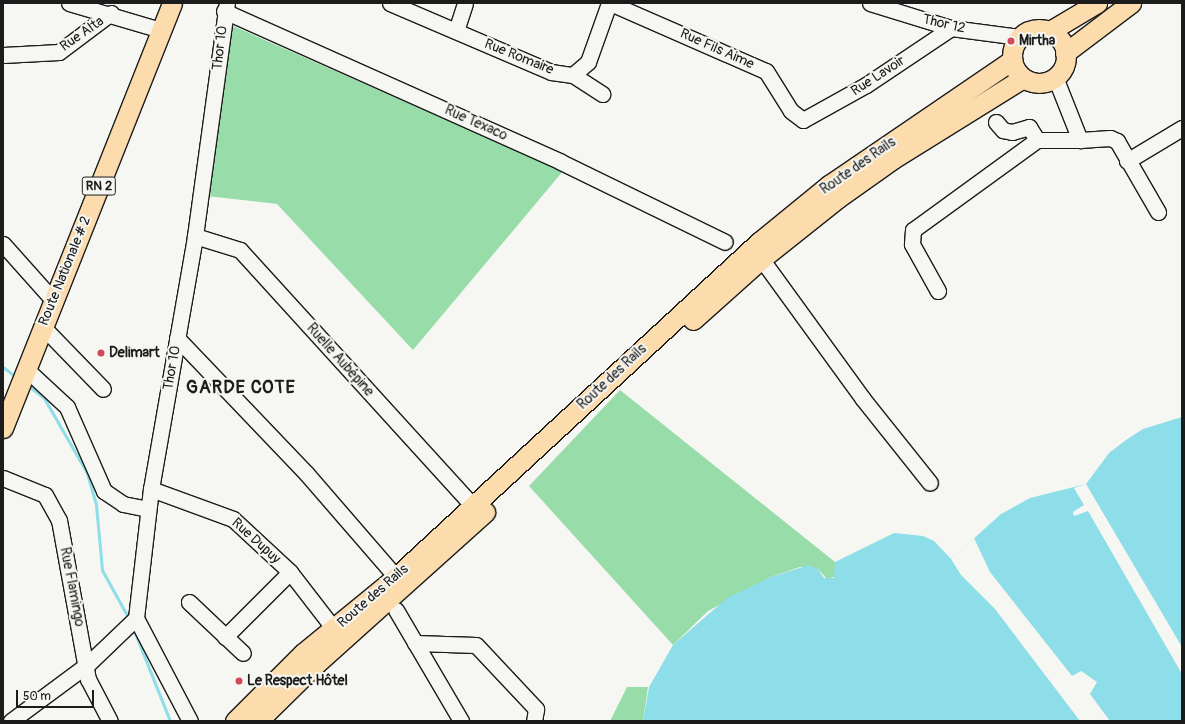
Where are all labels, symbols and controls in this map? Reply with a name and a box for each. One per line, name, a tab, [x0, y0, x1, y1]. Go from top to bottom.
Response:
street label: Thor 12	[921, 11, 967, 37]
street label: Rue Alta	[57, 13, 107, 55]
street label: Thor 10	[209, 25, 231, 71]
street label: Rue Fils Aime	[677, 25, 757, 73]
place label: Mirtha	[1019, 33, 1055, 49]
street label: Rue Romaire	[482, 35, 556, 79]
marker: Mirtha	[1006, 36, 1016, 46]
street label: Rue Lavoir	[848, 52, 908, 100]
street label: Rue Texaco	[442, 102, 510, 144]
street label: Route des Rails	[817, 134, 899, 198]
road number: RN 2	[81, 175, 117, 197]
street label: Route Nationale # 2	[35, 214, 95, 328]
street label: Ruelle Aubépine	[303, 320, 377, 400]
street label: Route des Rails	[574, 341, 650, 413]
street label: Thor 10	[160, 344, 184, 392]
place label: Delimart	[109, 345, 160, 361]
marker: Delimart	[96, 348, 106, 358]
district label: GARDE COTE	[186, 377, 296, 399]
street label: Rue Dupuy	[228, 515, 284, 567]
street label: Rue Flamingo	[56, 546, 88, 628]
street label: Route des Rails	[334, 561, 412, 631]
place label: Le Respect Hôtel	[247, 673, 348, 689]
marker: Le Respect Hôtel	[234, 676, 244, 686]
scale bar	[18, 682, 96, 708]
text: 50 m	[23, 689, 51, 704]

